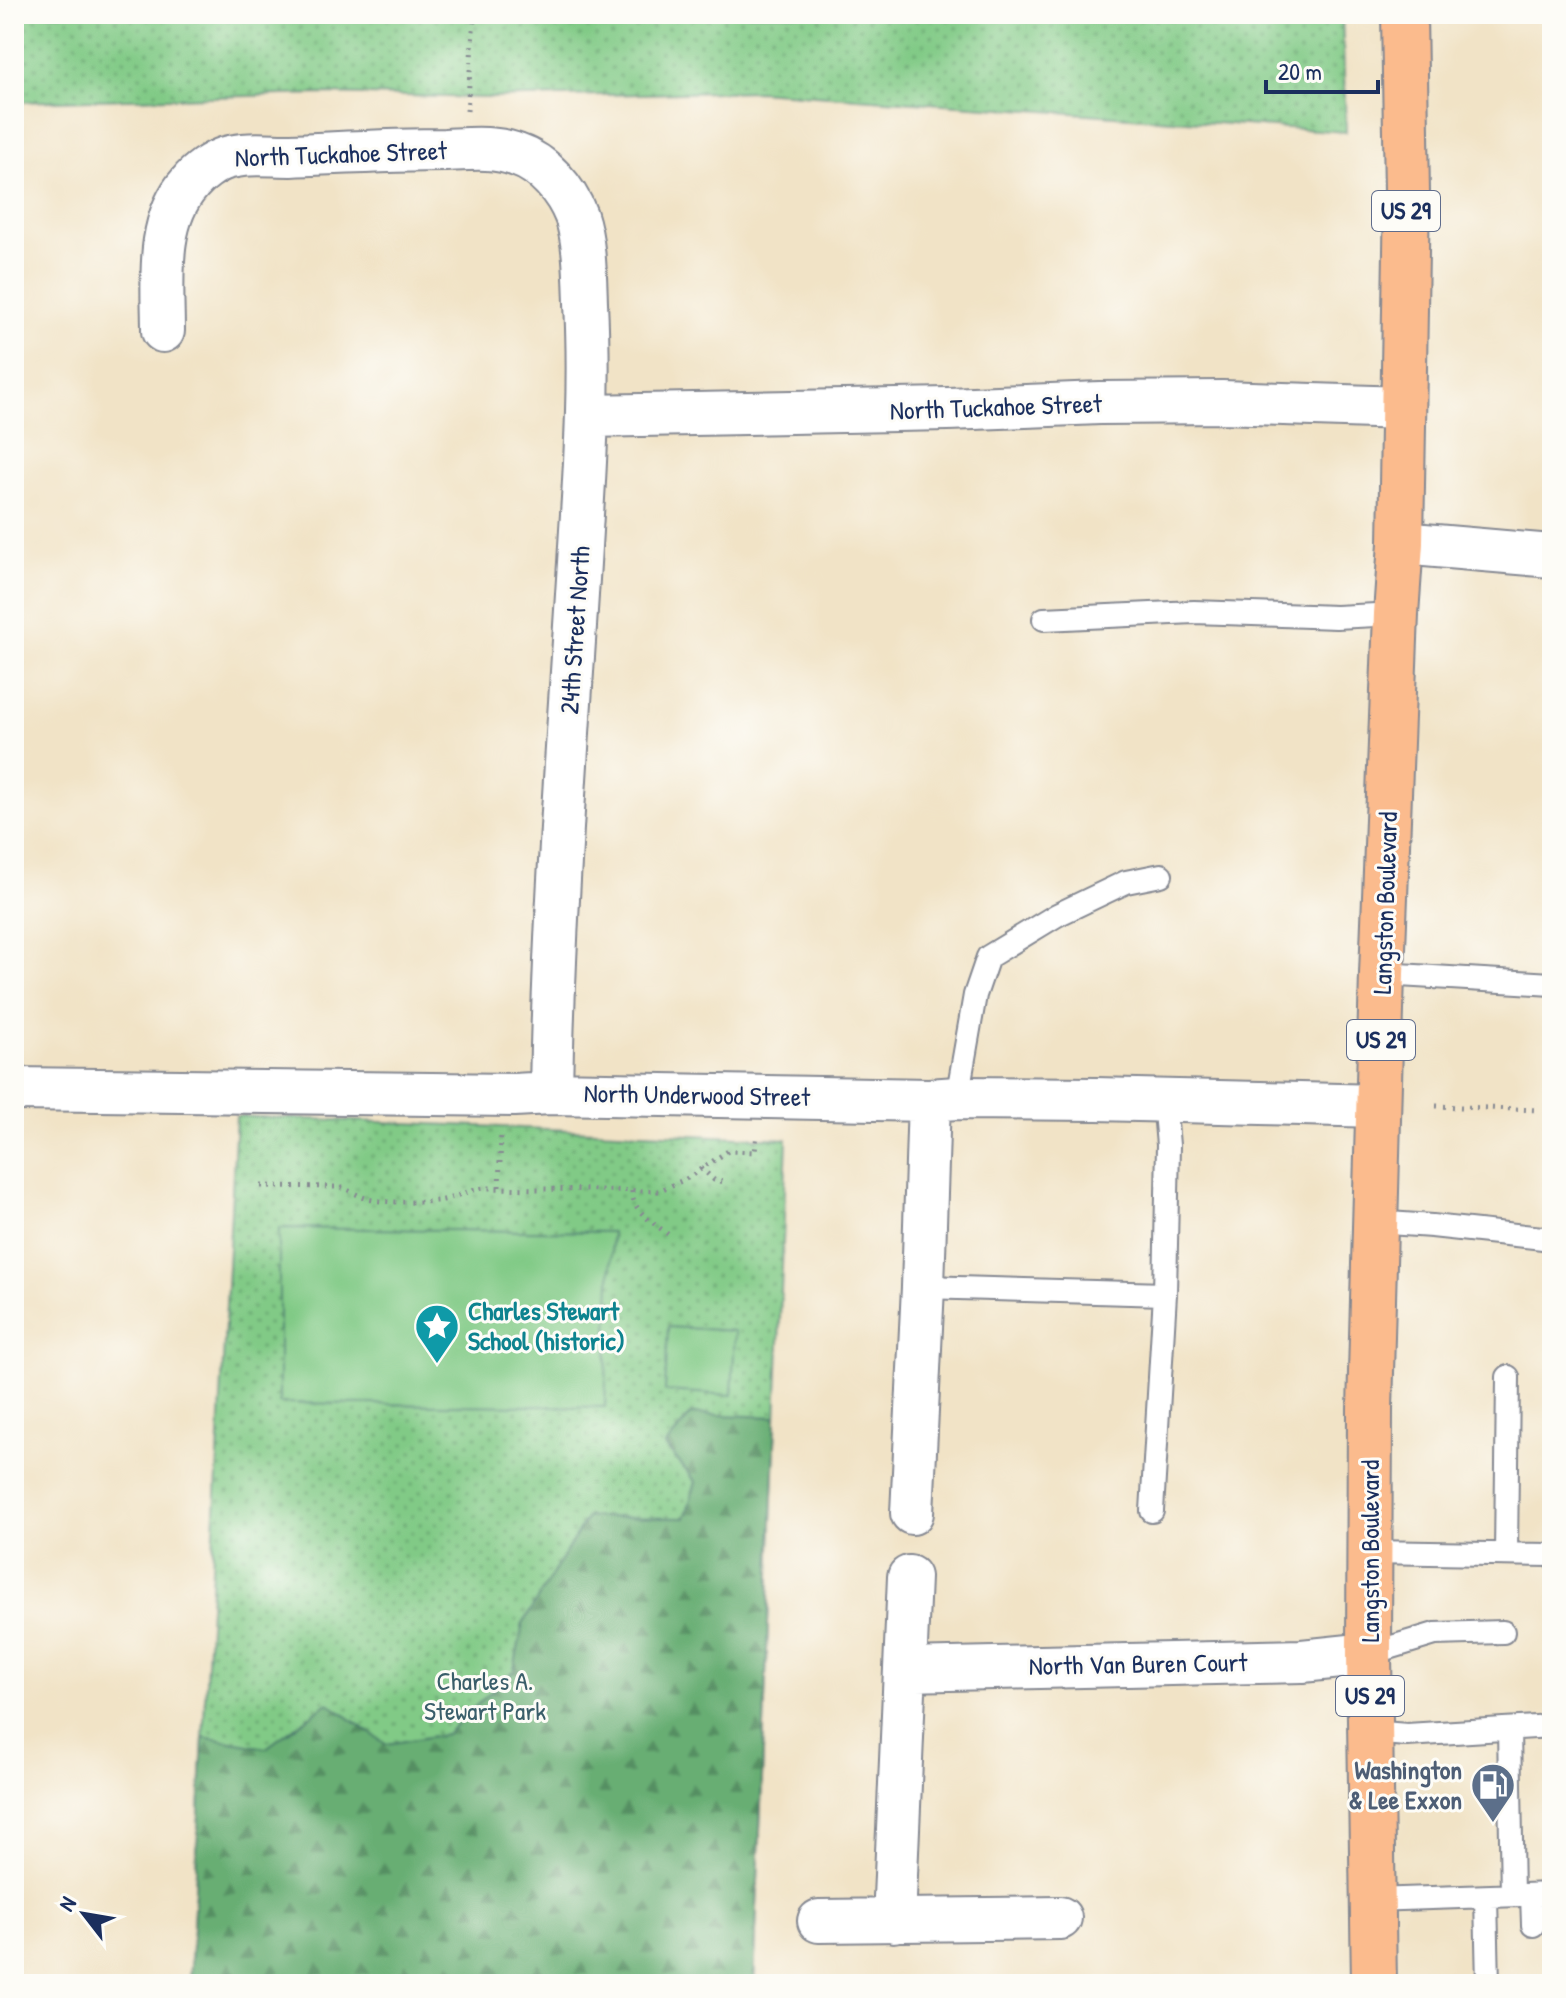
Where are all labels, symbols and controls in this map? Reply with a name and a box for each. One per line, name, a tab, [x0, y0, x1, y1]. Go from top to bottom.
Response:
scale bar	[1266, 44, 1378, 94]
text: 20 m	[1278, 55, 1322, 87]
street label: North Tuckahoe Street	[234, 132, 449, 175]
road number: US 29	[1372, 191, 1440, 231]
street label: North Tuckahoe Street	[889, 385, 1104, 428]
street label: 24th Street North	[551, 545, 598, 715]
street label: Langston Boulevard	[1364, 811, 1405, 995]
road number: US 29	[1347, 1020, 1415, 1060]
street label: North Underwood Street	[584, 1075, 812, 1114]
place label: Charles Stewart School (historic)	[468, 1293, 625, 1358]
place icon: Charles Stewart School (historic)	[413, 1302, 461, 1365]
street label: Langston Boulevard	[1352, 1460, 1387, 1642]
street label: North Van Buren Court	[1028, 1644, 1249, 1683]
park label: Charles A. Stewart Park	[424, 1663, 546, 1728]
road number: US 29	[1336, 1676, 1404, 1716]
place label: Washington & Lee Exxon	[1349, 1752, 1462, 1817]
fuel station icon: Washington & Lee Exxon	[1469, 1761, 1517, 1824]
north arrow	[44, 1874, 124, 1954]
text: N	[51, 1891, 83, 1916]

